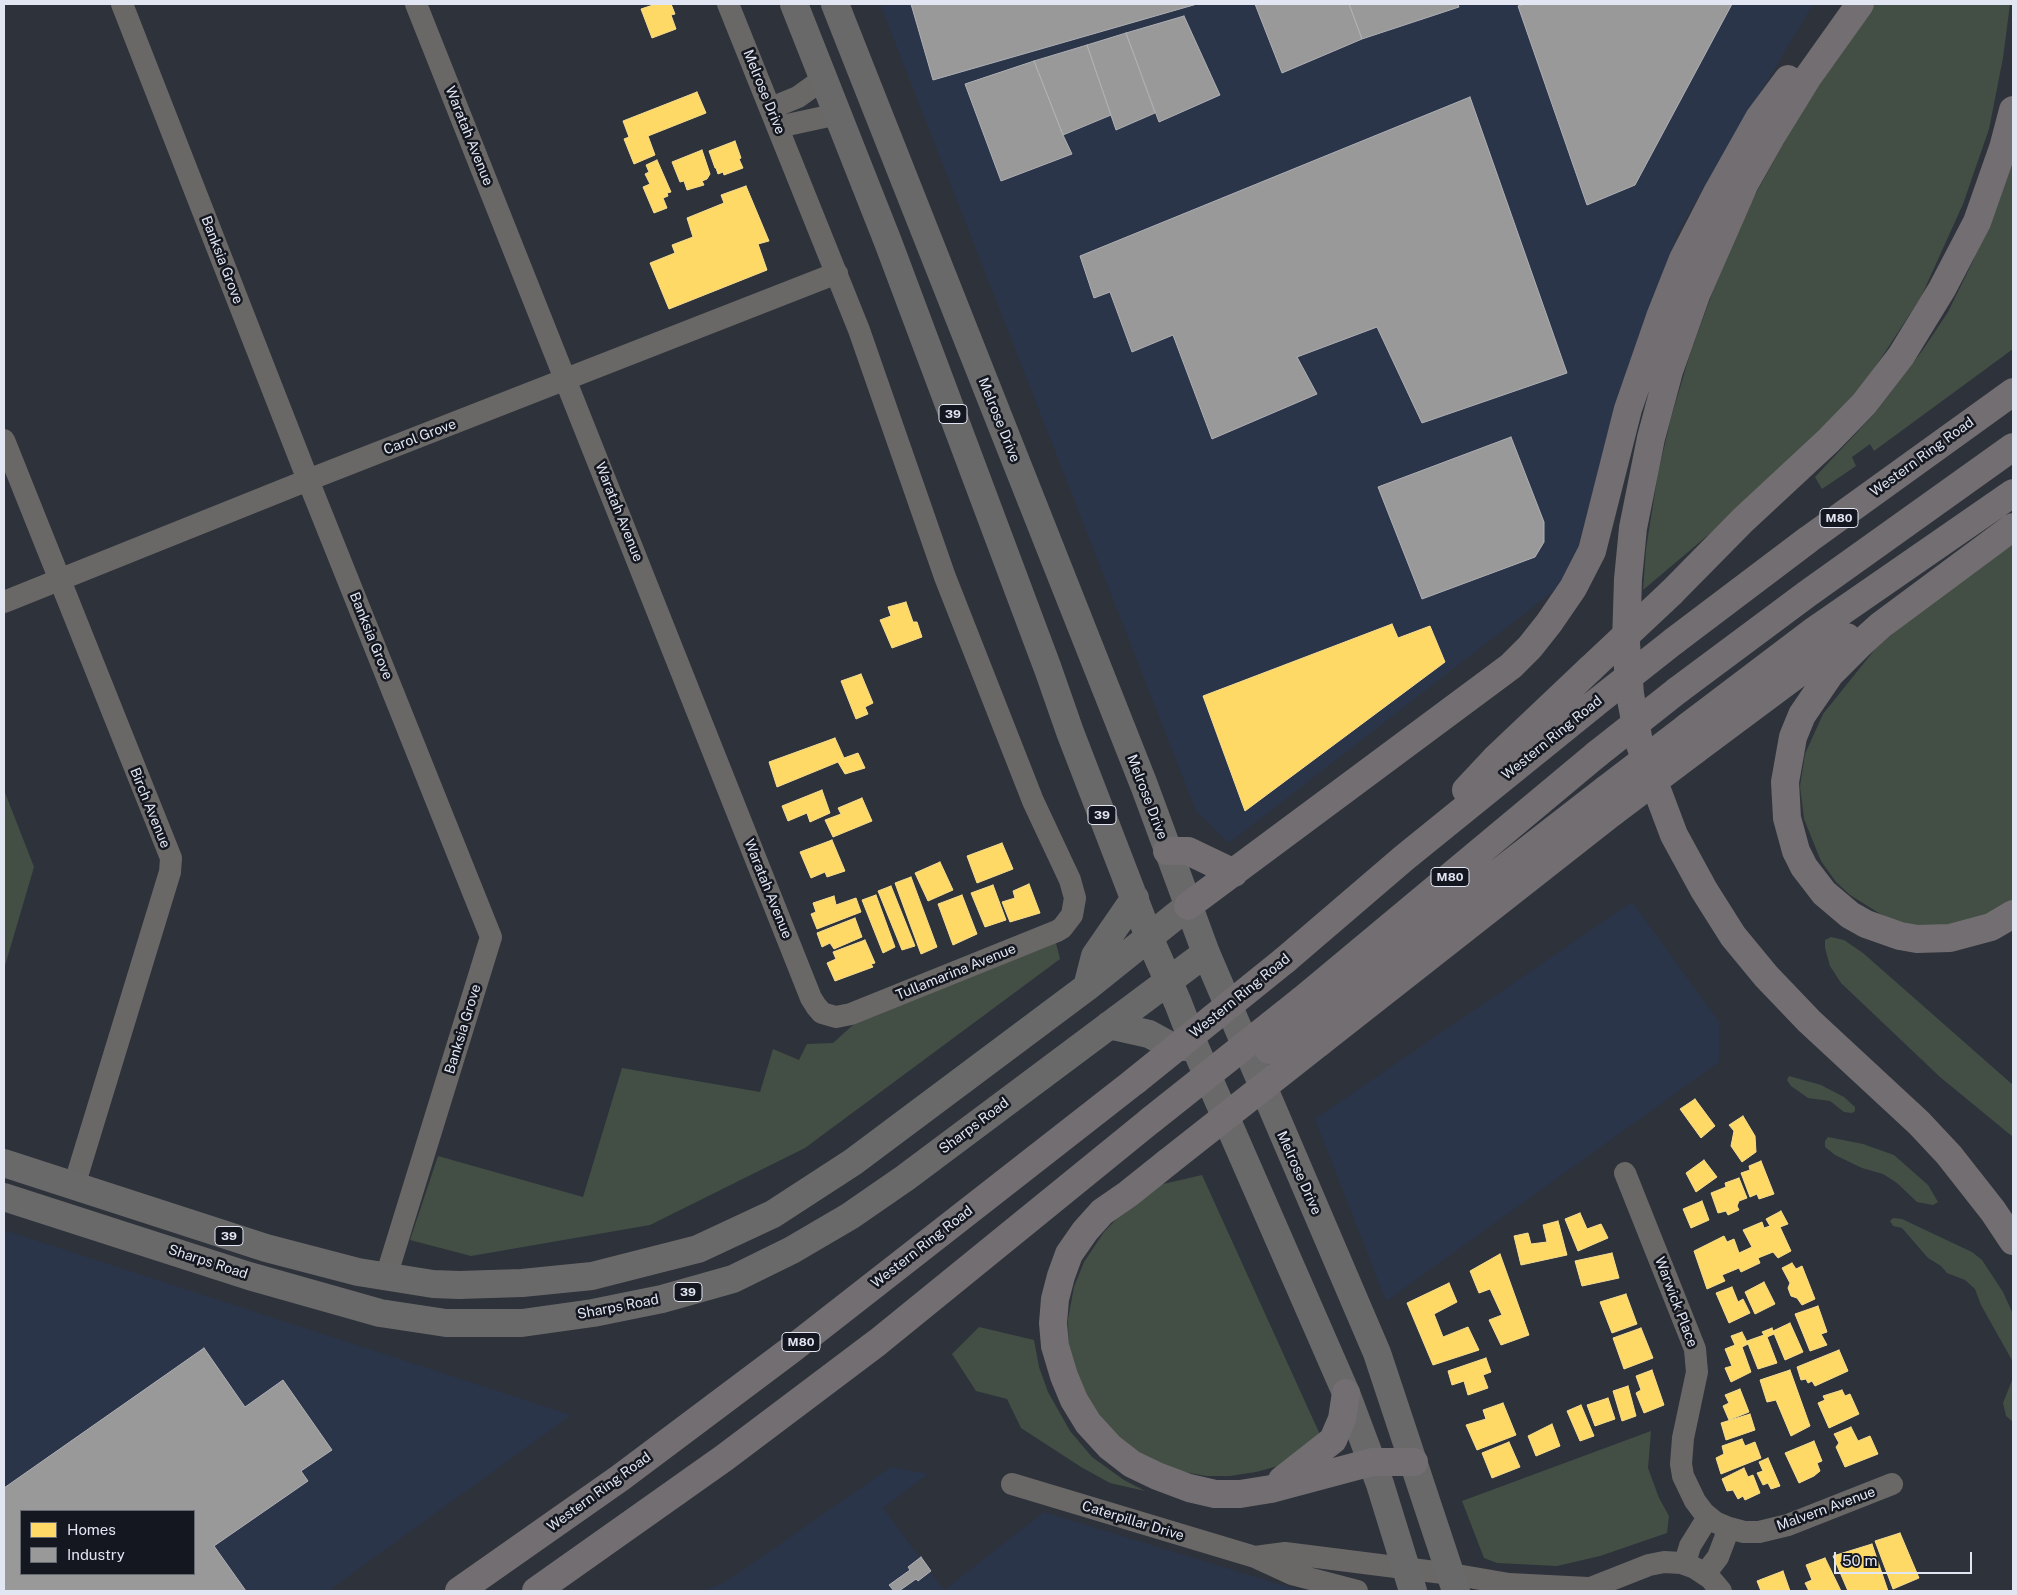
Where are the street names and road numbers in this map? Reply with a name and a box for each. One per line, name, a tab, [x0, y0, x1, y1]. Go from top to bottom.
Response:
street label: Melrose Drive	[739, 47, 789, 137]
street label: Waratah Avenue	[441, 84, 497, 188]
street label: Banksia Grove	[198, 214, 246, 306]
street label: Melrose Drive	[974, 375, 1024, 465]
road number: 39	[939, 404, 967, 424]
street label: Western Ring Road	[1867, 414, 1977, 500]
street label: Carol Grove	[381, 415, 459, 459]
street label: Waratah Avenue	[591, 460, 647, 564]
road number: M80	[1820, 508, 1858, 528]
street label: Banksia Grove	[346, 590, 396, 682]
street label: Western Ring Road	[1499, 692, 1605, 784]
street label: Melrose Drive	[1123, 752, 1171, 842]
street label: Birch Avenue	[126, 765, 174, 851]
road number: 39	[1088, 806, 1116, 824]
street label: Waratah Avenue	[740, 837, 796, 941]
road number: M80	[1431, 868, 1469, 886]
street label: Tullamarina Avenue	[894, 940, 1018, 1004]
street label: Western Ring Road	[1187, 950, 1293, 1042]
street label: Banksia Grove	[441, 982, 485, 1076]
street label: Sharps Road	[936, 1094, 1012, 1158]
street label: Melrose Drive	[1273, 1129, 1325, 1217]
street label: Western Ring Road	[868, 1202, 976, 1292]
road number: 39	[215, 1226, 243, 1246]
street label: Sharps Road	[166, 1241, 250, 1283]
street label: Warwick Place	[1651, 1254, 1701, 1350]
road number: 39	[674, 1282, 702, 1301]
street label: Sharps Road	[576, 1291, 660, 1323]
road number: M80	[782, 1332, 820, 1351]
street label: Western Ring Road	[544, 1449, 654, 1535]
street label: Malvern Avenue	[1774, 1483, 1878, 1535]
street label: Caterpillar Drive	[1080, 1497, 1186, 1545]

